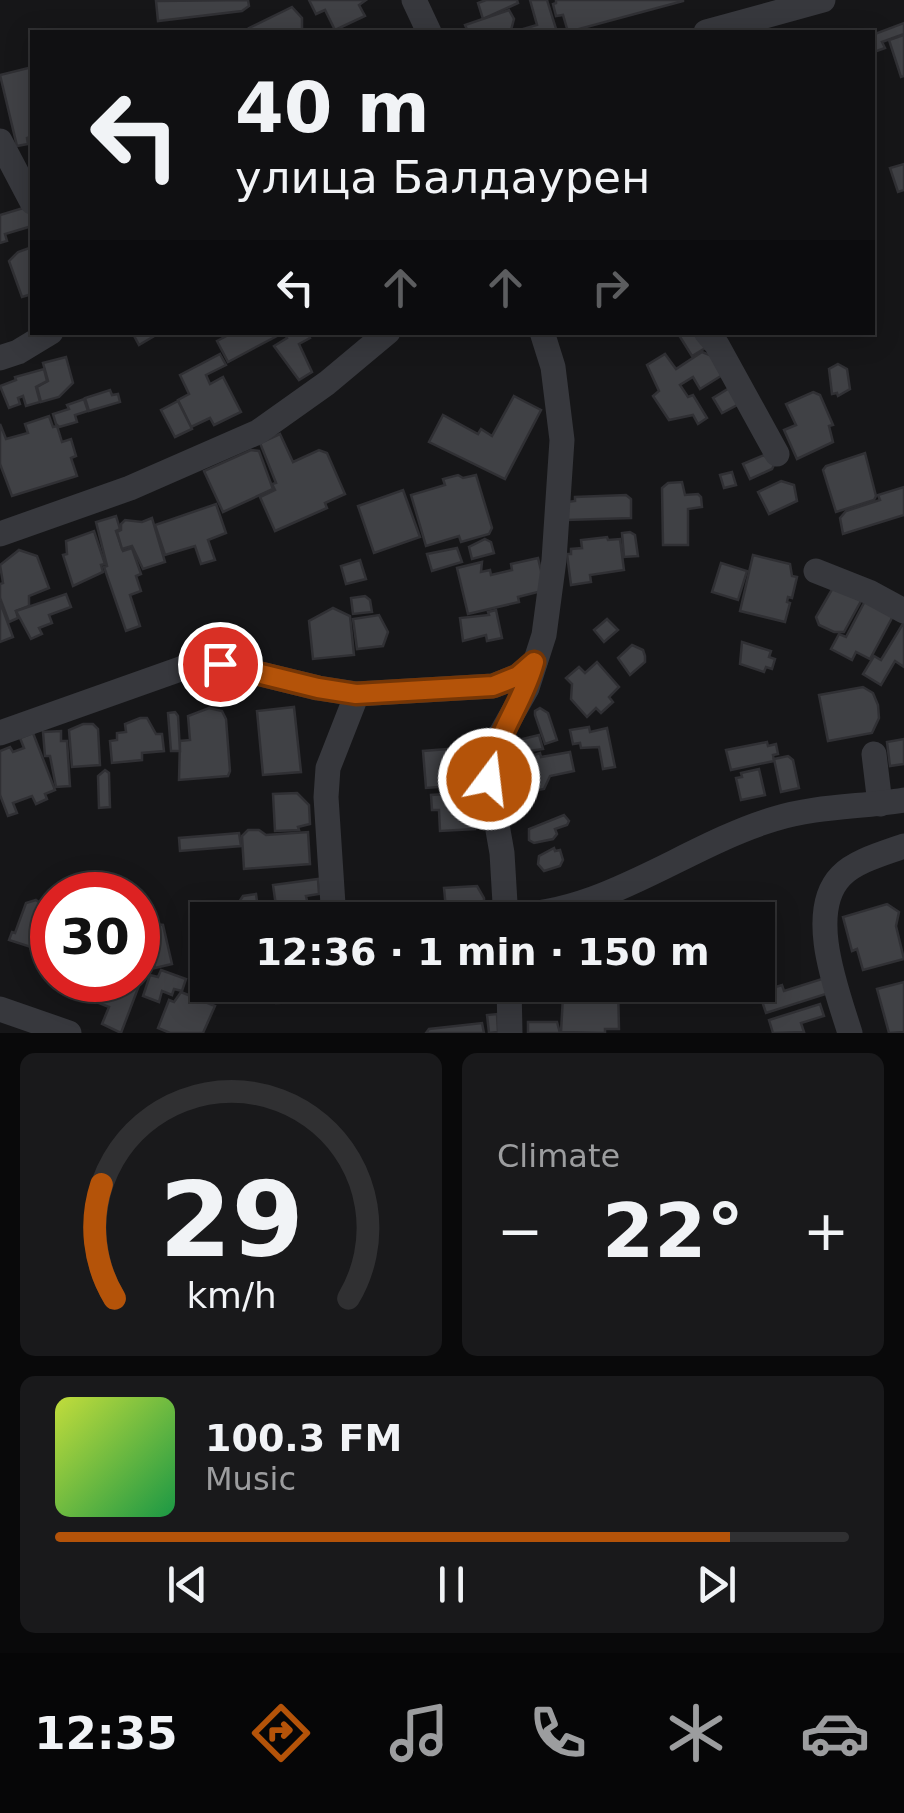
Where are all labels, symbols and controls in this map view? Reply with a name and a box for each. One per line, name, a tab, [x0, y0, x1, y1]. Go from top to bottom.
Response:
text: 40 m	[235, 67, 430, 149]
icon: left	[70, 70, 200, 200]
text: улица Балдаурен	[235, 151, 650, 204]
icon: left	[268, 260, 323, 315]
icon: ahead	[373, 260, 428, 315]
icon: ahead	[478, 260, 533, 315]
icon: right	[583, 260, 638, 315]
pin	[178, 622, 263, 707]
icon: arrive	[193, 637, 248, 692]
position arrow	[437, 727, 541, 831]
speed limit sign: 30	[30, 872, 160, 1002]
text: 12:36 · 1 min · 150 m	[255, 930, 710, 974]
text: Climate	[497, 1137, 620, 1175]
text: 29	[159, 1159, 303, 1281]
text: 22°	[602, 1187, 744, 1275]
text: −	[497, 1199, 543, 1263]
text: +	[803, 1199, 849, 1263]
text: km/h	[186, 1275, 276, 1316]
text: 100.3 FM	[205, 1416, 402, 1460]
text: Music	[205, 1460, 296, 1498]
icon: previous	[160, 1557, 215, 1612]
icon: pause	[424, 1557, 479, 1612]
icon: next	[689, 1557, 744, 1612]
icon: directions	[246, 1698, 316, 1768]
icon: music	[384, 1698, 454, 1768]
icon: phone	[523, 1698, 593, 1768]
icon: climate	[661, 1698, 731, 1768]
icon: car	[800, 1698, 870, 1768]
text: 12:35	[34, 1707, 177, 1760]

